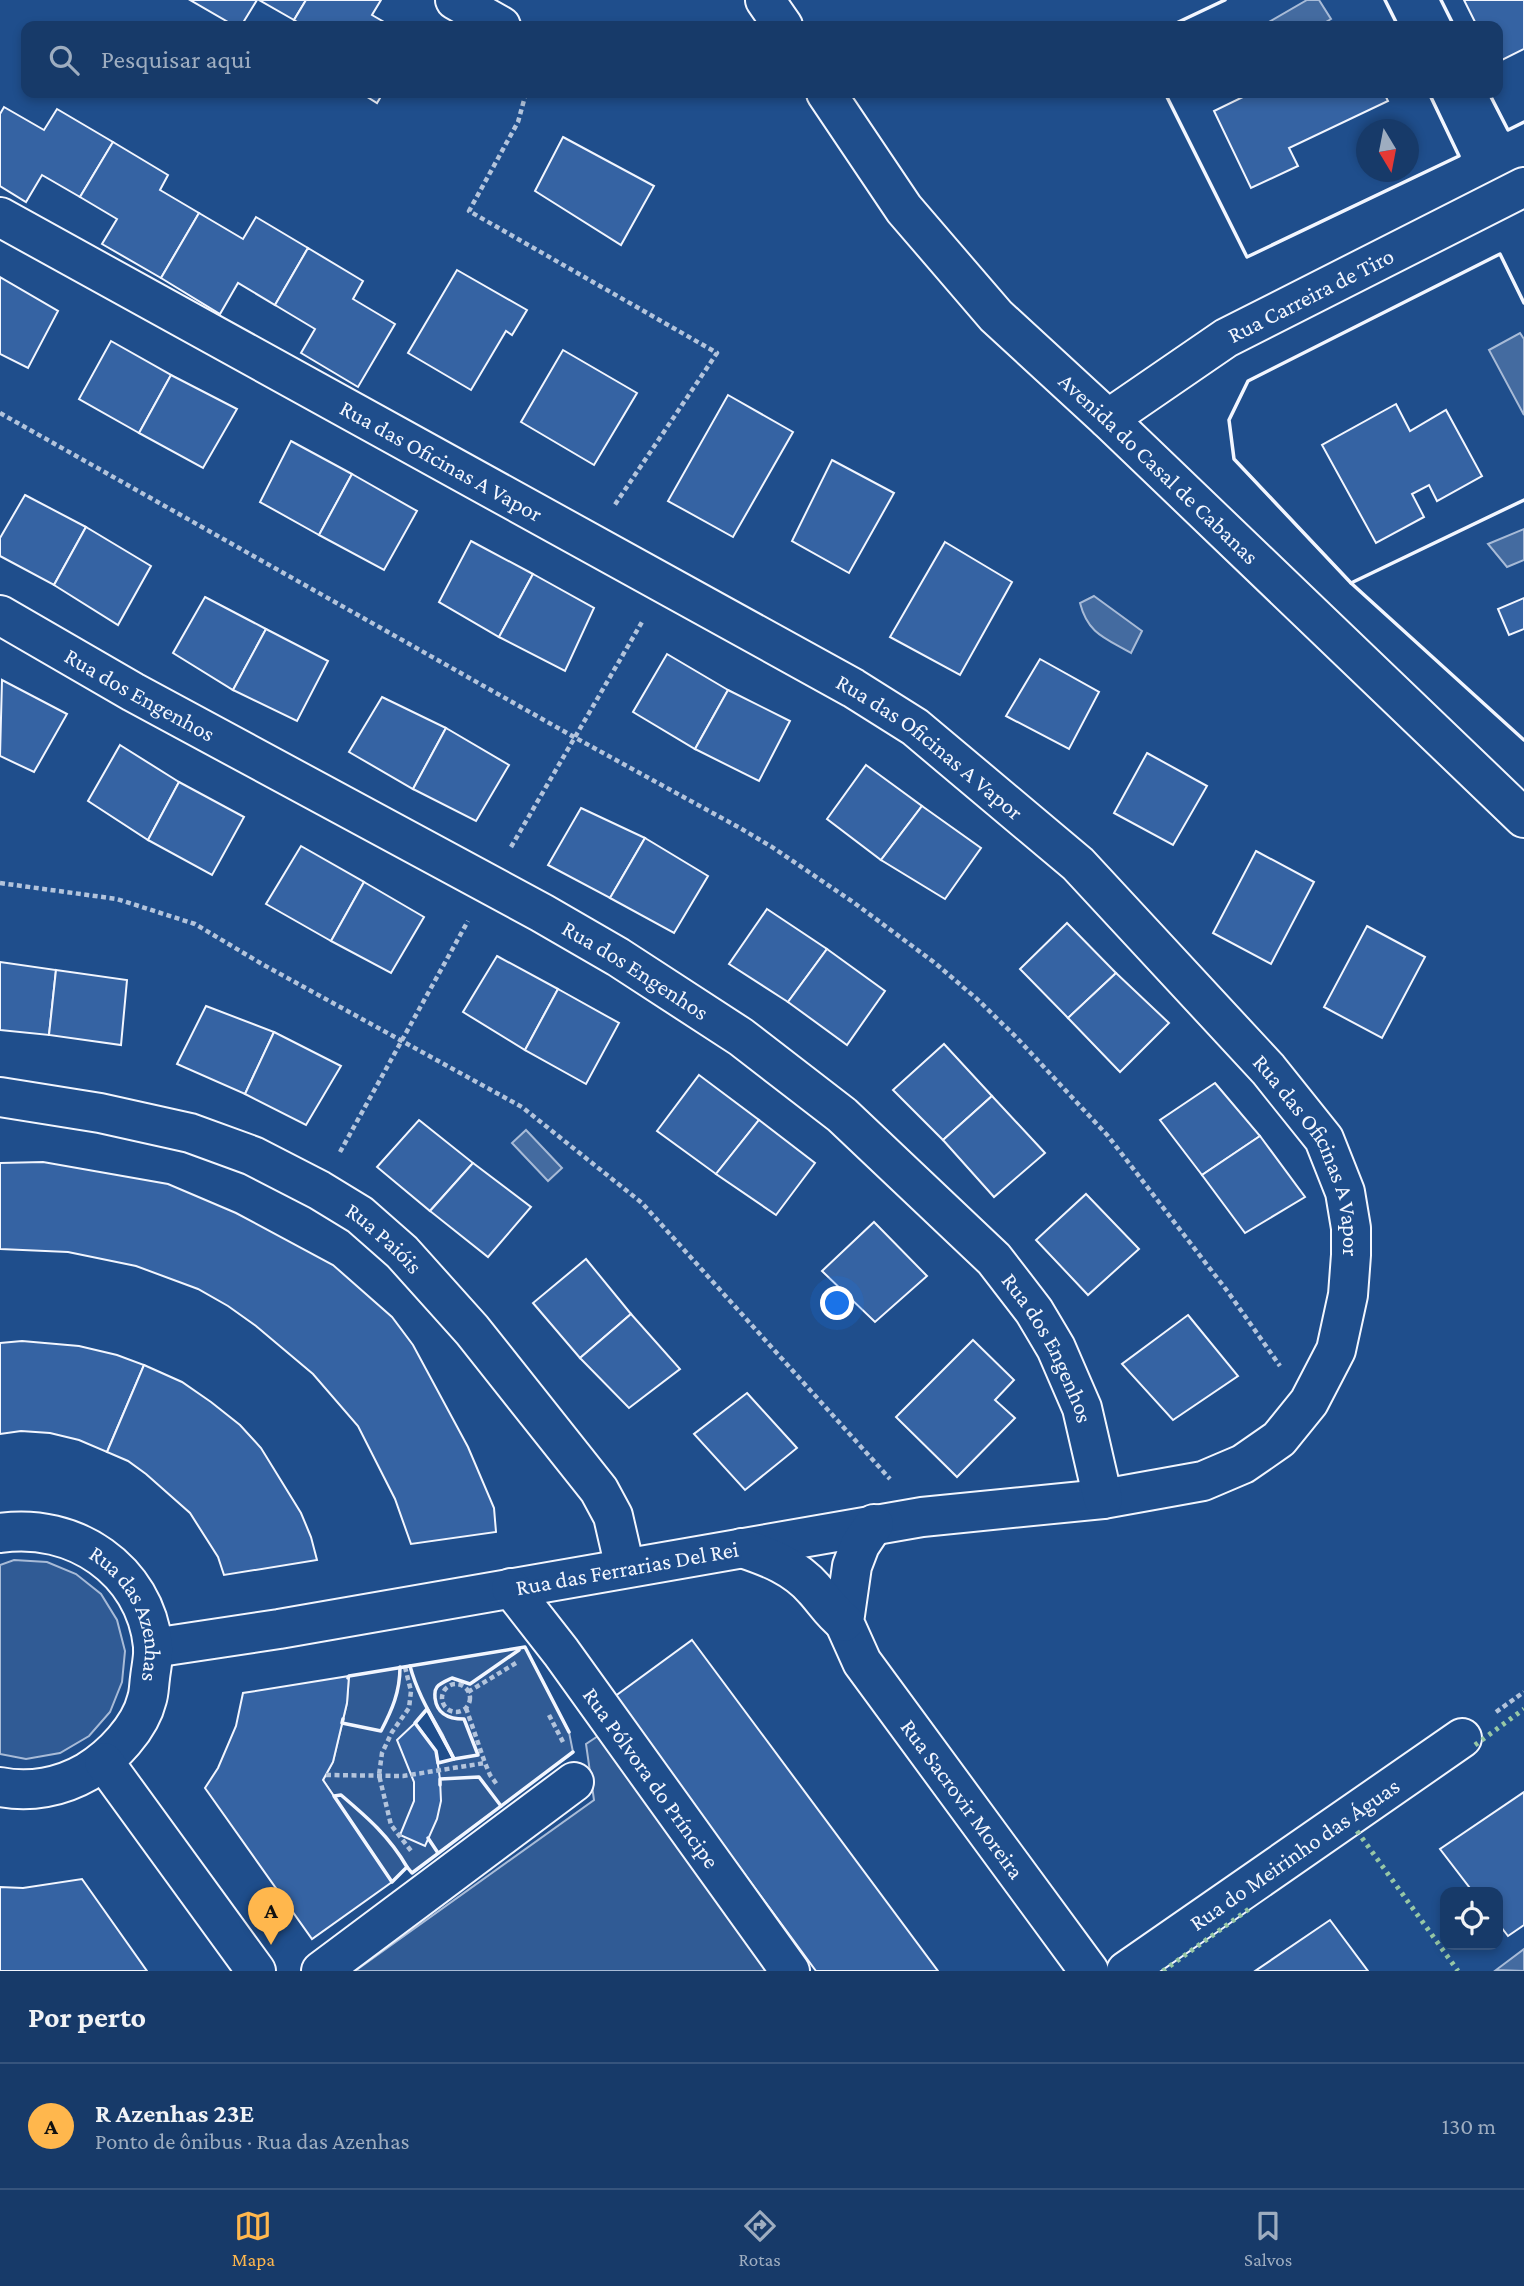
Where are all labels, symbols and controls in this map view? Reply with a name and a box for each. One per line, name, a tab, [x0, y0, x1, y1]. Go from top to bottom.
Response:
search box	[21, 21, 1503, 98]
icon: search	[45, 41, 83, 79]
text: Pesquisar aqui	[101, 45, 251, 74]
north arrow	[1356, 119, 1419, 182]
street label: Rua Carreira de Tiro	[1223, 242, 1398, 348]
street label: Avenida do Casal de Cabanas	[1054, 368, 1264, 569]
street label: Rua das Oficinas A Vapor	[335, 394, 547, 527]
street label: Rua dos Engenhos	[60, 642, 219, 747]
street label: Rua das Oficinas A Vapor	[832, 668, 1028, 825]
street label: Rua dos Engenhos	[558, 915, 713, 1025]
street label: Rua das Oficinas A Vapor	[1248, 1049, 1364, 1256]
street label: Rua Paióis	[341, 1197, 428, 1279]
street label: Rua dos Engenhos	[997, 1268, 1098, 1425]
your location	[820, 1286, 854, 1320]
street label: Rua das Ferrarias Del Rei	[514, 1536, 740, 1600]
street label: Rua das Azenhas	[85, 1540, 166, 1683]
street label: Rua Pólvora do Príncipe	[578, 1682, 725, 1873]
street label: Rua Sacrovir Moreira	[895, 1714, 1030, 1884]
street label: Rua do Meirinho das Águas	[1185, 1772, 1404, 1936]
pin: A	[248, 1887, 294, 1945]
map controls	[1440, 1887, 1503, 1950]
button: locate	[1440, 1887, 1503, 1950]
text: Por perto	[28, 2000, 146, 2033]
text: R Azenhas 23E	[95, 2099, 254, 2128]
text: A	[44, 2113, 58, 2139]
text: 130 m	[1442, 2113, 1496, 2139]
text: Ponto de ônibus · Rua das Azenhas	[95, 2128, 410, 2154]
tab: Mapa	[232, 2207, 275, 2270]
tab: Rotas	[738, 2207, 781, 2270]
tab: Salvos	[1244, 2207, 1292, 2270]

